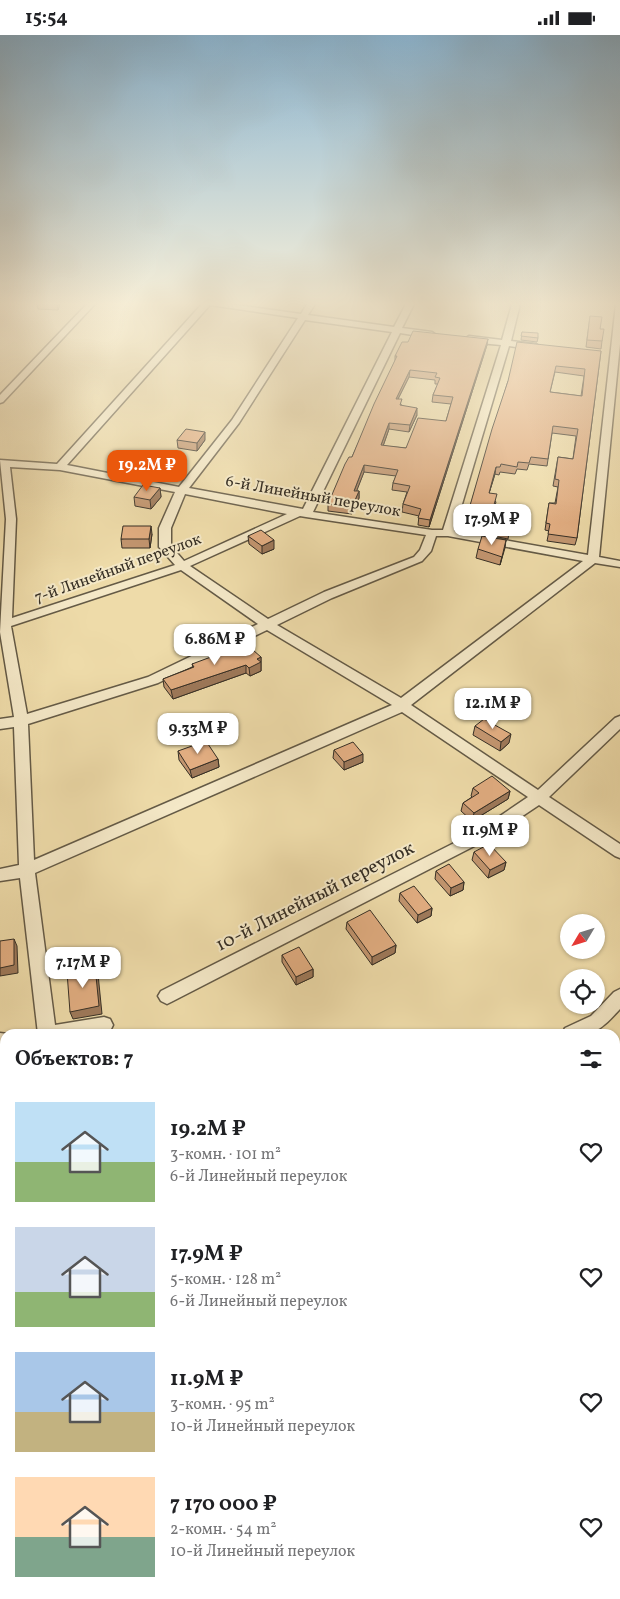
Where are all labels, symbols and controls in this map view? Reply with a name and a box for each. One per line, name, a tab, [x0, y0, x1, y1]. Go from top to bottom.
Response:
text: 15:54	[25, 5, 68, 31]
pin: 19.2M ₽	[101, 449, 193, 492]
text: 19.2M ₽	[118, 455, 176, 477]
street label: 6-й Линейный переулок	[224, 471, 403, 523]
pin: 17.9M ₽	[446, 503, 538, 546]
text: 17.9M ₽	[464, 509, 520, 531]
street label: 7-й Линейный переулок	[32, 528, 205, 609]
pin: 6.86M ₽	[169, 623, 261, 666]
text: 6.86M ₽	[185, 629, 245, 651]
pin: 12.1M ₽	[447, 687, 539, 730]
text: 12.1M ₽	[465, 693, 521, 715]
pin: 9.33M ₽	[152, 713, 244, 755]
text: 9.33M ₽	[169, 718, 227, 740]
pin: 11.9M ₽	[444, 815, 536, 857]
text: 11.9M ₽	[462, 820, 518, 842]
street label: 10-й Линейный переулок	[211, 836, 419, 958]
north arrow	[560, 914, 605, 959]
map controls	[560, 914, 605, 1014]
pin: 7.17M ₽	[37, 947, 129, 989]
text: 7.17M ₽	[56, 952, 110, 974]
button: locate	[560, 969, 605, 1014]
text: Объектов: 7	[15, 1045, 134, 1074]
icon: filters	[577, 1045, 605, 1073]
text: 19.2M ₽	[170, 1115, 246, 1144]
icon: home	[55, 1122, 115, 1182]
icon: heart	[577, 1138, 605, 1166]
text: 3-комн. · 101 m²	[170, 1144, 281, 1166]
text: 6-й Линейный переулок	[170, 1166, 347, 1188]
text: 17.9M ₽	[170, 1240, 243, 1269]
icon: home	[55, 1247, 115, 1307]
icon: heart	[577, 1263, 605, 1291]
text: 5-комн. · 128 m²	[170, 1269, 281, 1291]
text: 6-й Линейный переулок	[170, 1291, 347, 1313]
text: 11.9M ₽	[170, 1365, 243, 1394]
icon: home	[55, 1372, 115, 1432]
icon: heart	[577, 1388, 605, 1416]
text: 3-комн. · 95 m²	[170, 1394, 275, 1416]
text: 10-й Линейный переулок	[170, 1416, 355, 1438]
text: 7 170 000 ₽	[170, 1490, 277, 1519]
icon: home	[55, 1497, 115, 1557]
icon: heart	[577, 1513, 605, 1541]
text: 2-комн. · 54 m²	[170, 1519, 276, 1541]
text: 10-й Линейный переулок	[170, 1541, 355, 1563]

